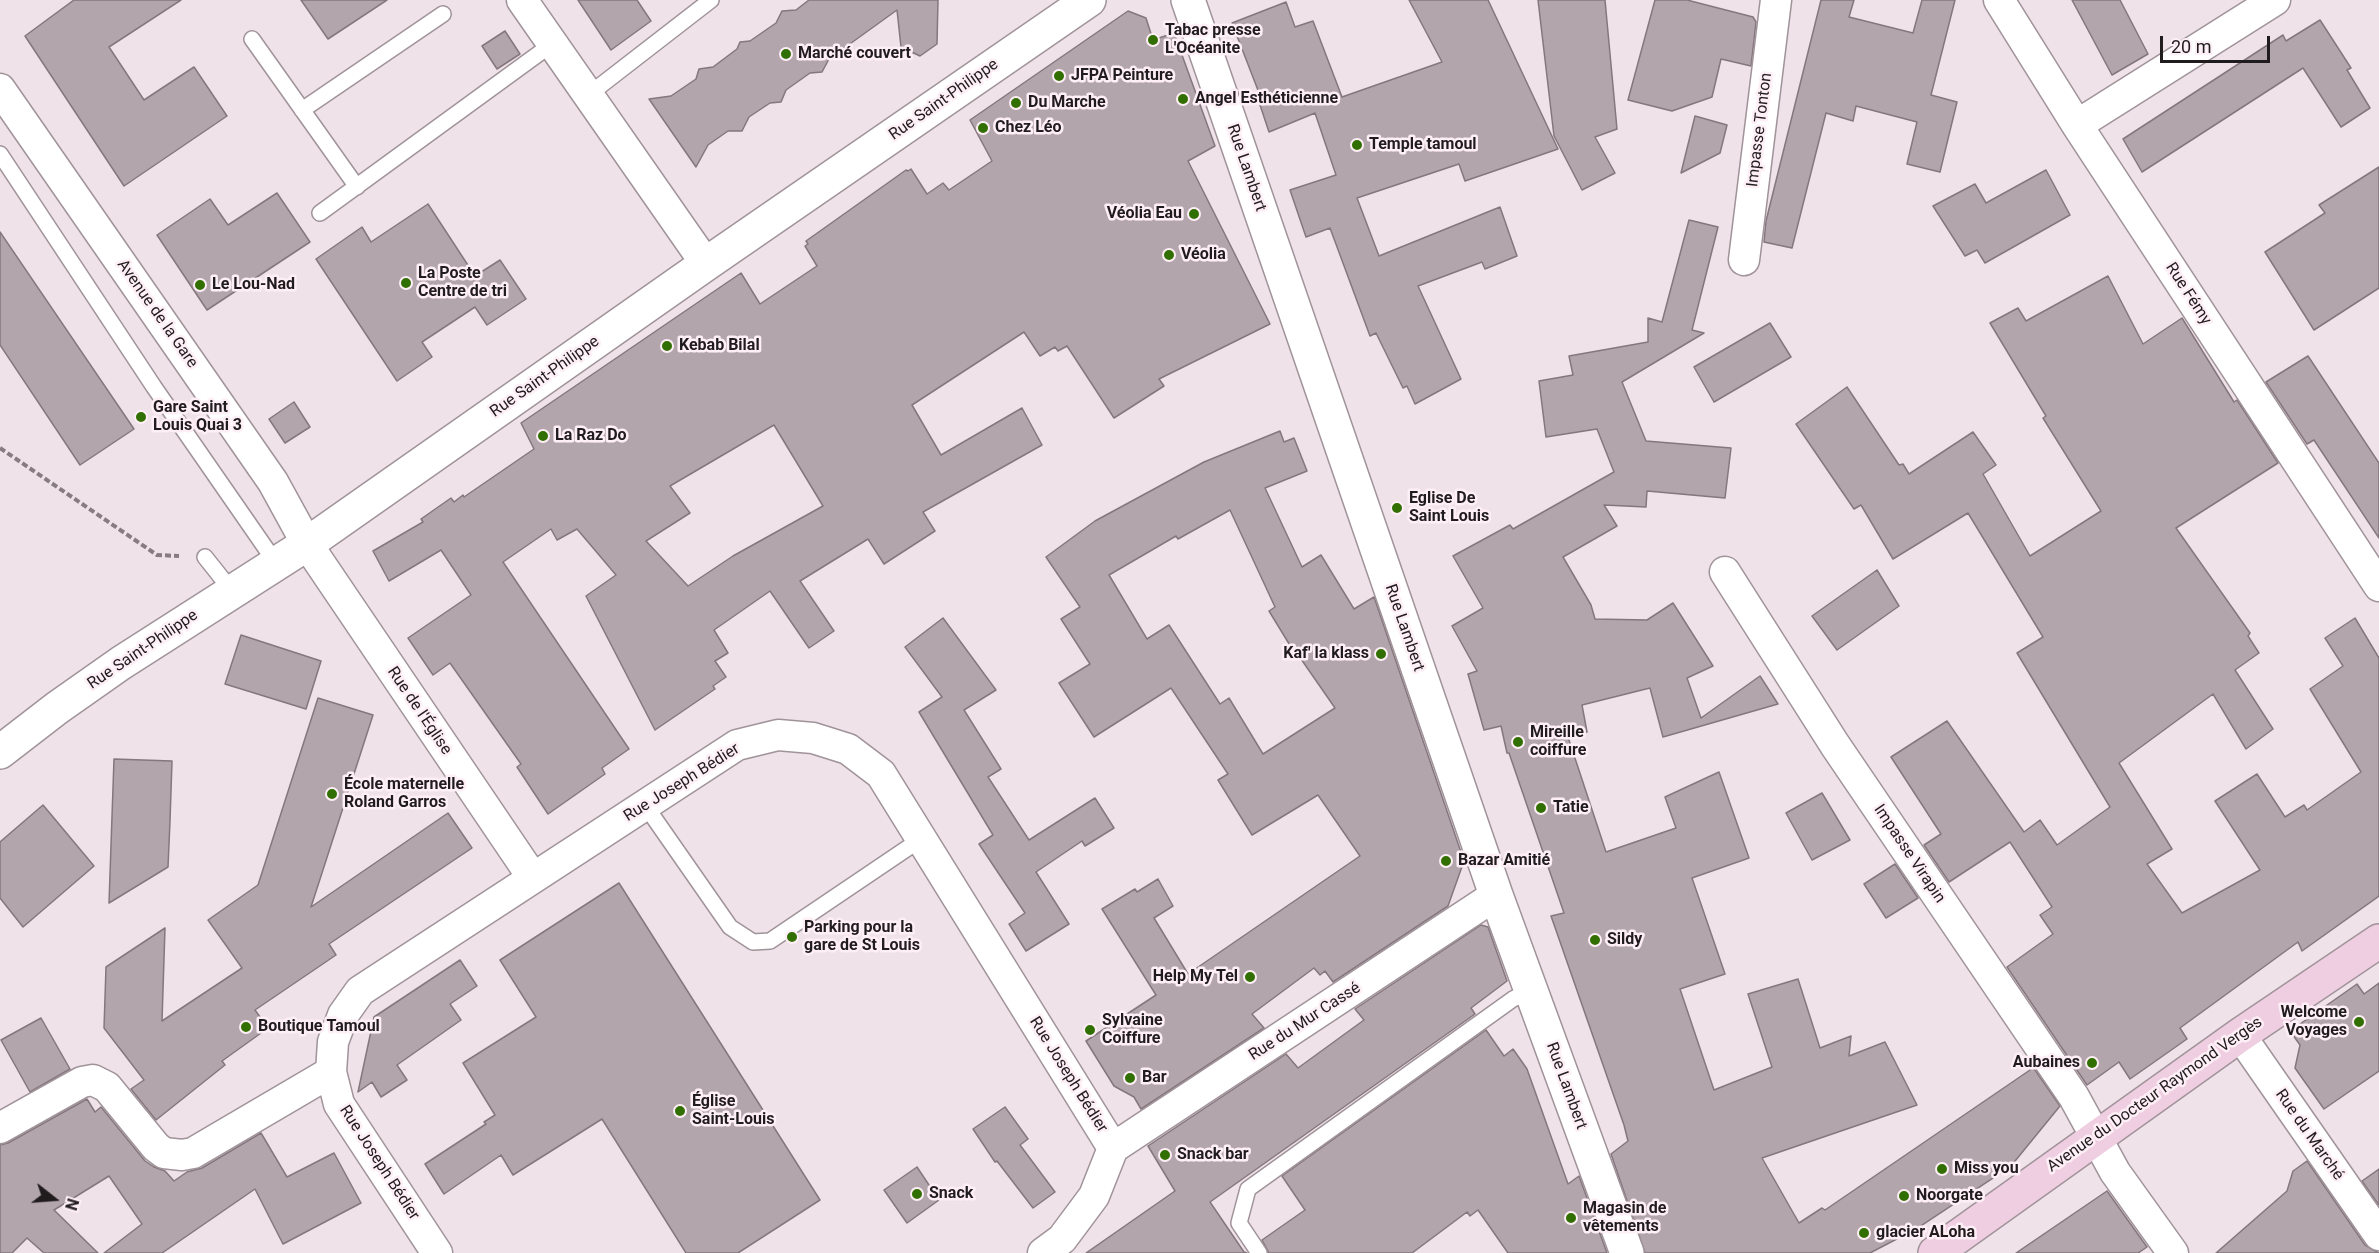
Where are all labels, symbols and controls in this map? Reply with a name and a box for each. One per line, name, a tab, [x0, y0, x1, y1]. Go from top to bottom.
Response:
place label: Tabac presse L'Océanite	[1165, 21, 1261, 59]
scale bar	[2163, 24, 2272, 62]
marker: Tabac presse L'Océanite	[1146, 33, 1160, 47]
text: 20 m	[2171, 36, 2211, 57]
place label: Marché couvert	[798, 44, 911, 64]
marker: Marché couvert	[779, 47, 793, 61]
street label: Rue Saint-Philippe	[886, 55, 1002, 145]
place label: JFPA Peinture	[1071, 66, 1173, 86]
marker: JFPA Peinture	[1052, 69, 1066, 83]
street label: Impasse Tonton	[1743, 72, 1777, 188]
place label: Angel Esthéticienne	[1195, 89, 1338, 109]
marker: Angel Esthéticienne	[1176, 92, 1190, 106]
place label: Du Marche	[1028, 93, 1106, 113]
marker: Du Marche	[1009, 96, 1023, 110]
place label: Chez Léo	[995, 118, 1062, 138]
marker: Chez Léo	[976, 121, 990, 135]
street label: Rue Lambert	[1222, 122, 1270, 214]
place label: Temple tamoul	[1369, 135, 1477, 155]
marker: Temple tamoul	[1350, 138, 1364, 152]
place label: Véolia Eau	[1107, 204, 1182, 224]
marker: Véolia Eau	[1187, 207, 1201, 221]
place label: Véolia	[1181, 245, 1226, 265]
marker: Véolia	[1162, 248, 1176, 262]
street label: Avenue de la Gare	[113, 256, 201, 372]
street label: Rue Fémy	[2161, 259, 2215, 329]
place label: La Poste Centre de tri	[418, 264, 507, 302]
place label: Le Lou-Nad	[212, 275, 295, 295]
marker: La Poste Centre de tri	[399, 276, 413, 290]
marker: Le Lou-Nad	[193, 278, 207, 292]
street label: Rue Saint-Philippe	[487, 332, 603, 422]
place label: Kebab Bilal	[679, 336, 760, 356]
marker: Kebab Bilal	[660, 339, 674, 353]
place label: Gare Saint Louis Quai 3	[153, 398, 242, 436]
marker: Gare Saint Louis Quai 3	[134, 410, 148, 424]
place label: La Raz Do	[555, 426, 627, 446]
marker: La Raz Do	[536, 429, 550, 443]
place label: Eglise De Saint Louis	[1409, 489, 1489, 527]
marker: Eglise De Saint Louis	[1390, 501, 1404, 515]
street label: Rue Lambert	[1380, 582, 1428, 674]
street label: Rue Saint-Philippe	[84, 606, 202, 694]
place label: Kaf' la klass	[1283, 644, 1369, 664]
marker: Kaf' la klass	[1374, 647, 1388, 661]
street label: Rue de l'Église	[383, 663, 455, 759]
place label: Mireille coiffure	[1530, 723, 1586, 761]
marker: Mireille coiffure	[1511, 735, 1525, 749]
street label: Rue Joseph Bédier	[621, 740, 743, 826]
place label: École maternelle Roland Garros	[344, 775, 464, 813]
marker: École maternelle Roland Garros	[325, 787, 339, 801]
place label: Tatie	[1553, 798, 1589, 818]
marker: Tatie	[1534, 801, 1548, 815]
street label: Impasse Virapin	[1869, 801, 1949, 907]
place label: Bazar Amitié	[1458, 851, 1550, 871]
marker: Bazar Amitié	[1439, 854, 1453, 868]
place label: Parking pour la gare de St Louis	[804, 918, 920, 956]
marker: Parking pour la gare de St Louis	[785, 930, 799, 944]
place label: Sildy	[1607, 930, 1642, 950]
marker: Sildy	[1588, 933, 1602, 947]
place label: Help My Tel	[1153, 967, 1238, 987]
marker: Help My Tel	[1243, 970, 1257, 984]
street label: Rue du Mur Cassé	[1246, 979, 1364, 1065]
place label: Welcome Voyages	[2280, 1003, 2347, 1041]
place label: Sylvaine Coiffure	[1102, 1011, 1163, 1049]
street label: Avenue du Docteur Raymond Vergès	[2044, 1013, 2266, 1177]
street label: Rue Joseph Bédier	[1025, 1014, 1111, 1136]
marker: Welcome Voyages	[2352, 1015, 2366, 1029]
place label: Boutique Tamoul	[258, 1017, 380, 1037]
marker: Boutique Tamoul	[239, 1020, 253, 1034]
marker: Sylvaine Coiffure	[1083, 1023, 1097, 1037]
street label: Rue Lambert	[1541, 1040, 1591, 1132]
place label: Aubaines	[2013, 1053, 2080, 1073]
marker: Aubaines	[2085, 1056, 2099, 1070]
place label: Bar	[1142, 1068, 1167, 1088]
marker: Bar	[1123, 1071, 1137, 1085]
street label: Rue du Marché	[2271, 1086, 2347, 1184]
place label: Église Saint-Louis	[692, 1092, 774, 1130]
street label: Rue Joseph Bédier	[335, 1102, 423, 1224]
marker: Église Saint-Louis	[673, 1104, 687, 1118]
place label: Snack bar	[1177, 1145, 1249, 1165]
marker: Snack bar	[1158, 1148, 1172, 1162]
place label: Miss you	[1954, 1159, 2019, 1179]
marker: Miss you	[1935, 1162, 1949, 1176]
north arrow	[24, 1169, 84, 1229]
place label: Snack	[929, 1184, 973, 1204]
place label: Noorgate	[1916, 1186, 1983, 1206]
marker: Snack	[910, 1187, 924, 1201]
marker: Noorgate	[1897, 1189, 1911, 1203]
text: N	[61, 1196, 82, 1213]
place label: Magasin de vêtements	[1583, 1199, 1666, 1237]
marker: Magasin de vêtements	[1564, 1211, 1578, 1225]
place label: glacier ALoha	[1876, 1223, 1975, 1243]
marker: glacier ALoha	[1857, 1226, 1871, 1240]

